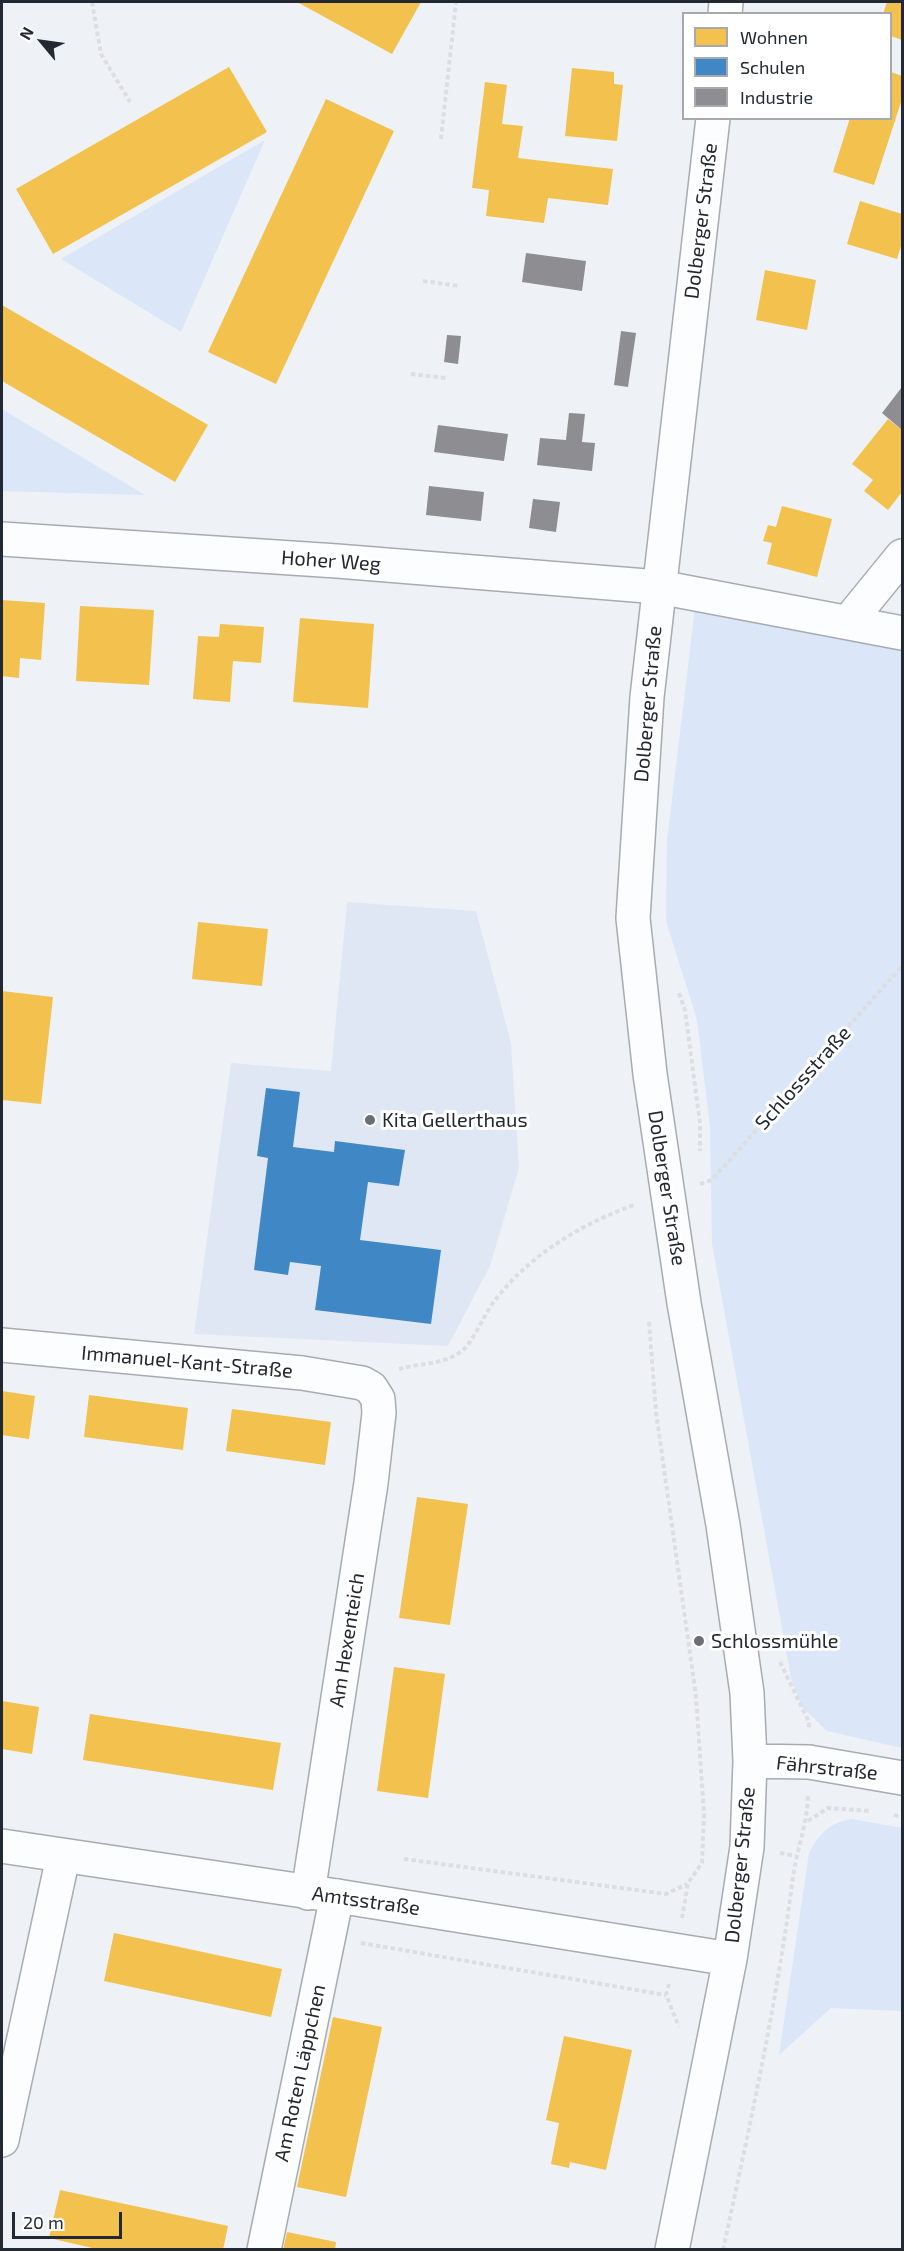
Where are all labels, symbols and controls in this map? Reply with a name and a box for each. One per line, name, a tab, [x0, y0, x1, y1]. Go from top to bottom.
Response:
north arrow	[12, 12, 72, 72]
legend	[682, 12, 892, 120]
text: N	[15, 23, 37, 43]
text: Wohnen	[740, 26, 808, 48]
text: Schulen	[740, 56, 805, 78]
text: Industrie	[740, 86, 813, 108]
street label: Dolberger Straße	[680, 142, 722, 300]
street label: Hoher Weg	[280, 546, 382, 576]
street label: Dolberger Straße	[629, 625, 667, 783]
street label: Schlossstraße	[750, 1021, 856, 1135]
place label: Kita Gellerthaus	[382, 1108, 528, 1132]
street label: Dolberger Straße	[643, 1109, 691, 1267]
marker: Kita Gellerthaus	[363, 1113, 377, 1127]
street label: Immanuel-Kant-Straße	[80, 1341, 294, 1383]
street label: Am Hexenteich	[325, 1571, 369, 1709]
place label: Schlossmühle	[711, 1629, 838, 1653]
marker: Schlossmühle	[692, 1634, 706, 1648]
street label: Fährstraße	[775, 1751, 879, 1785]
street label: Dolberger Straße	[720, 1786, 760, 1944]
street label: Amtsstraße	[310, 1882, 422, 1920]
street label: Am Roten Läppchen	[269, 1982, 331, 2164]
scale bar	[15, 2200, 124, 2238]
text: 20 m	[23, 2211, 64, 2233]

